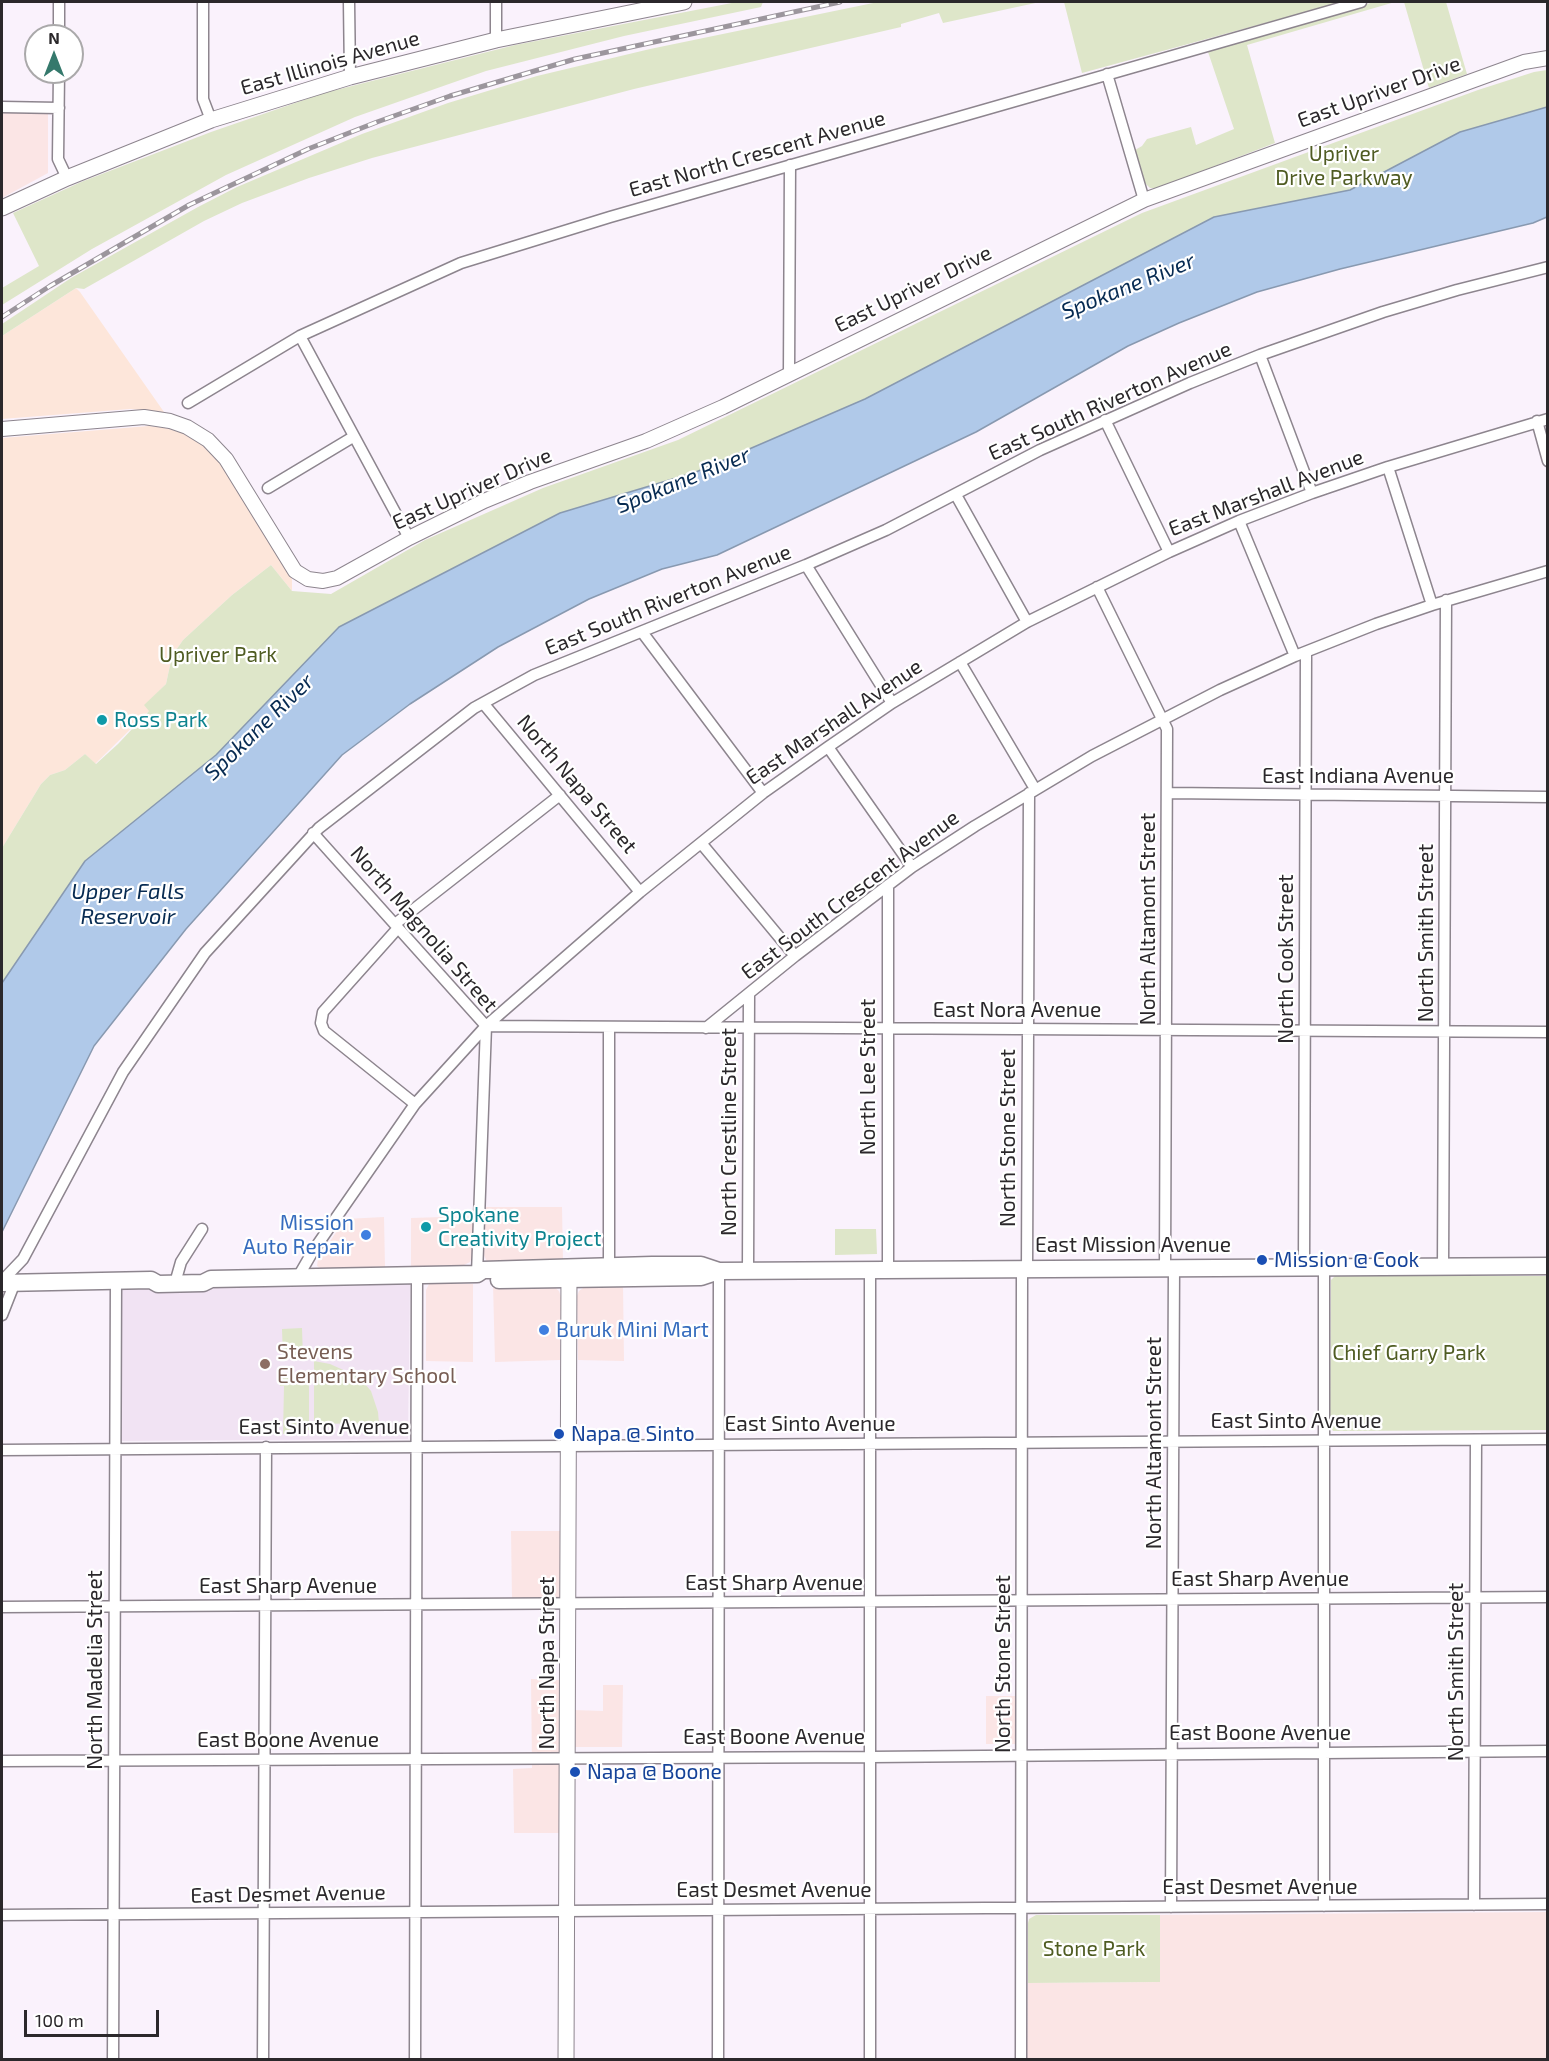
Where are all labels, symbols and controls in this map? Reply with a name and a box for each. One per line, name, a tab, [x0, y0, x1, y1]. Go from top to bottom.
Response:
north arrow	[24, 24, 84, 84]
street label: East Illinois Avenue	[238, 25, 422, 101]
text: N	[48, 28, 60, 47]
street label: East Upriver Drive	[1294, 51, 1464, 133]
street label: East North Crescent Avenue	[626, 105, 888, 203]
park label: Upriver Drive Parkway	[1275, 141, 1413, 191]
street label: East Upriver Drive	[830, 240, 996, 338]
water label: Spokane River	[1057, 247, 1199, 325]
street label: East South Riverton Avenue	[985, 336, 1235, 466]
water label: Spokane River	[612, 441, 754, 519]
street label: East Upriver Drive	[388, 443, 556, 535]
street label: East Marshall Avenue	[1165, 444, 1367, 542]
street label: East South Riverton Avenue	[541, 539, 795, 661]
park label: Upriver Park	[159, 642, 277, 668]
street label: East Marshall Avenue	[741, 654, 927, 790]
water label: Spokane River	[199, 668, 319, 786]
place label: Ross Park	[114, 707, 208, 733]
street label: North Napa Street	[512, 710, 642, 858]
marker: Ross Park	[95, 713, 109, 727]
street label: East Indiana Avenue	[1262, 763, 1454, 789]
street label: East South Crescent Avenue	[736, 805, 964, 985]
street label: North Altamont Street	[1135, 813, 1161, 1025]
street label: North Magnolia Street	[345, 841, 503, 1017]
street label: North Smith Street	[1413, 844, 1439, 1022]
street label: North Cook Street	[1273, 874, 1299, 1044]
water label: Upper Falls Reservoir	[71, 879, 185, 930]
street label: East Nora Avenue	[933, 997, 1101, 1023]
street label: North Lee Street	[855, 999, 881, 1155]
street label: North Crestline Street	[716, 1028, 742, 1236]
street label: North Stone Street	[995, 1049, 1021, 1227]
place label: Spokane Creativity Project	[438, 1202, 602, 1252]
place label: Mission Auto Repair	[243, 1210, 354, 1260]
marker: Spokane Creativity Project	[419, 1220, 433, 1234]
marker: Mission Auto Repair	[359, 1228, 373, 1242]
street label: East Mission Avenue	[1035, 1232, 1231, 1258]
place label: Mission @ Cook	[1274, 1247, 1419, 1273]
marker: Mission @ Cook	[1255, 1253, 1269, 1267]
place label: Buruk Mini Mart	[556, 1317, 709, 1343]
marker: Buruk Mini Mart	[537, 1323, 551, 1337]
street label: North Altamont Street	[1141, 1337, 1167, 1549]
place label: Stevens Elementary School	[277, 1339, 456, 1389]
park label: Chief Garry Park	[1332, 1340, 1486, 1366]
marker: Stevens Elementary School	[258, 1357, 272, 1371]
street label: East Sinto Avenue	[1211, 1408, 1381, 1434]
street label: East Sinto Avenue	[725, 1411, 895, 1437]
street label: East Sinto Avenue	[239, 1414, 409, 1440]
place label: Napa @ Sinto	[571, 1421, 695, 1447]
marker: Napa @ Sinto	[552, 1427, 566, 1441]
street label: East Sharp Avenue	[1171, 1566, 1349, 1592]
street label: North Madelia Street	[82, 1570, 108, 1770]
street label: East Sharp Avenue	[685, 1570, 863, 1596]
street label: East Sharp Avenue	[199, 1573, 377, 1599]
street label: North Stone Street	[990, 1575, 1016, 1753]
street label: North Napa Street	[534, 1576, 560, 1750]
street label: North Smith Street	[1443, 1583, 1469, 1761]
street label: East Boone Avenue	[1169, 1720, 1351, 1746]
street label: East Boone Avenue	[683, 1724, 865, 1750]
street label: East Boone Avenue	[197, 1727, 379, 1753]
place label: Napa @ Boone	[587, 1759, 722, 1785]
marker: Napa @ Boone	[568, 1765, 582, 1779]
street label: East Desmet Avenue	[1162, 1874, 1358, 1900]
street label: East Desmet Avenue	[676, 1877, 872, 1903]
street label: East Desmet Avenue	[190, 1880, 386, 1908]
park label: Stone Park	[1043, 1936, 1145, 1962]
scale bar	[27, 1998, 162, 2036]
text: 100 m	[35, 2009, 84, 2031]

